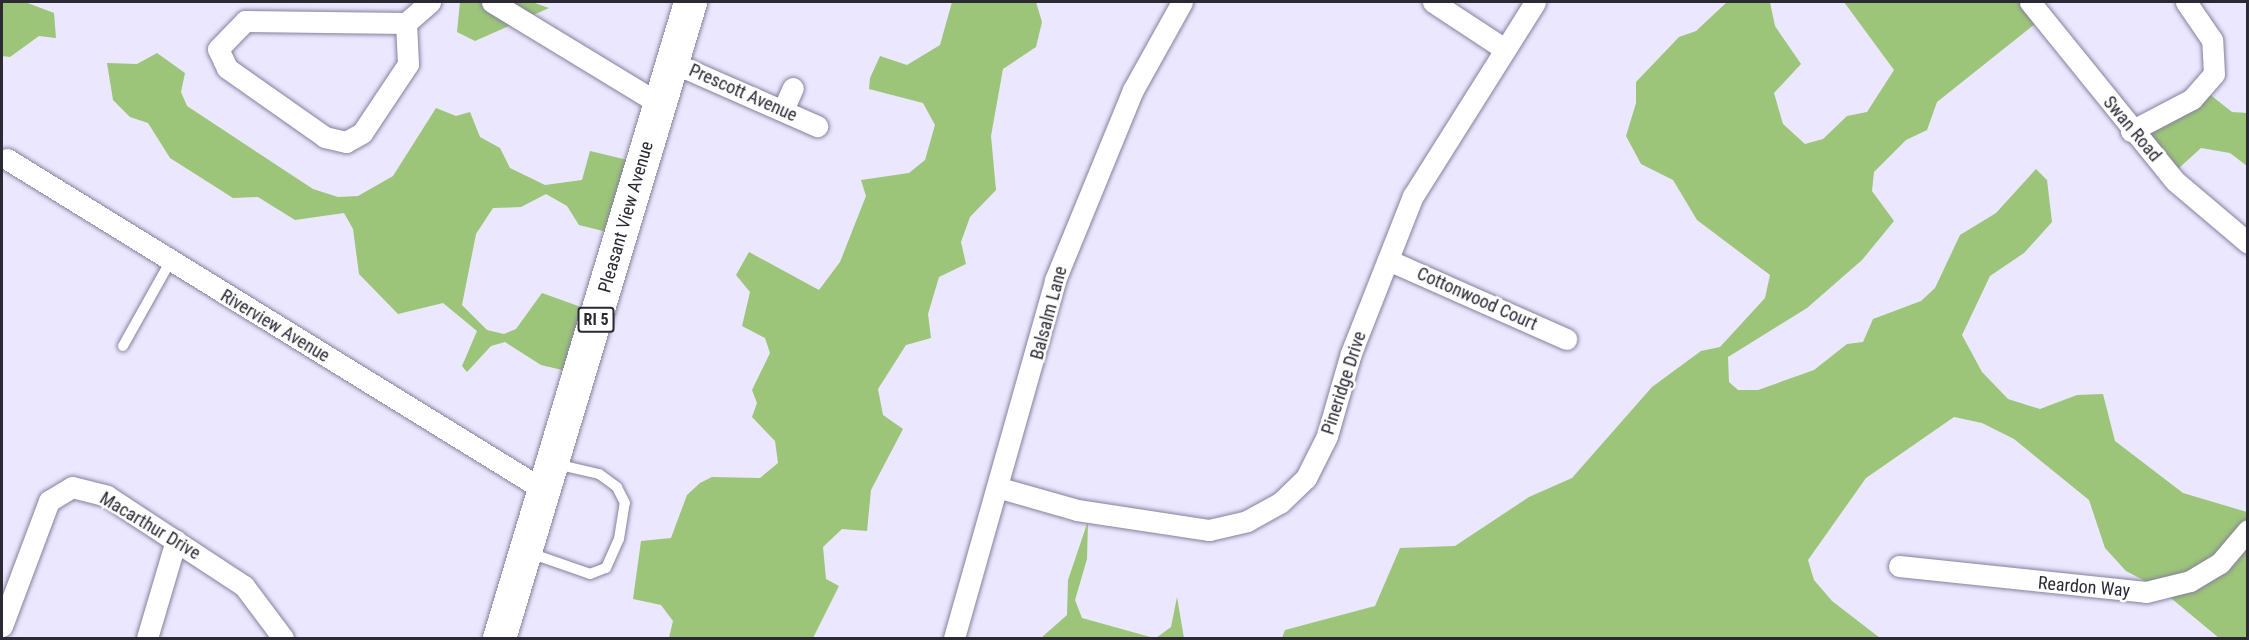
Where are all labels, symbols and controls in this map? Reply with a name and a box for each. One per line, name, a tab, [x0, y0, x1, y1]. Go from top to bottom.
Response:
street label: Prescott Avenue	[686, 60, 800, 126]
street label: Swan Road	[2098, 92, 2166, 166]
street label: Pleasant View Avenue	[594, 139, 658, 295]
street label: Cottonwood Court	[1413, 263, 1541, 335]
street label: Balsalm Lane	[1026, 264, 1072, 362]
street label: Riverview Avenue	[217, 285, 333, 367]
road number: RI 5	[576, 307, 616, 333]
street label: Pineridge Drive	[1317, 329, 1371, 437]
street label: Macarthur Drive	[96, 488, 204, 564]
street label: Reardon Way	[2037, 572, 2131, 602]

